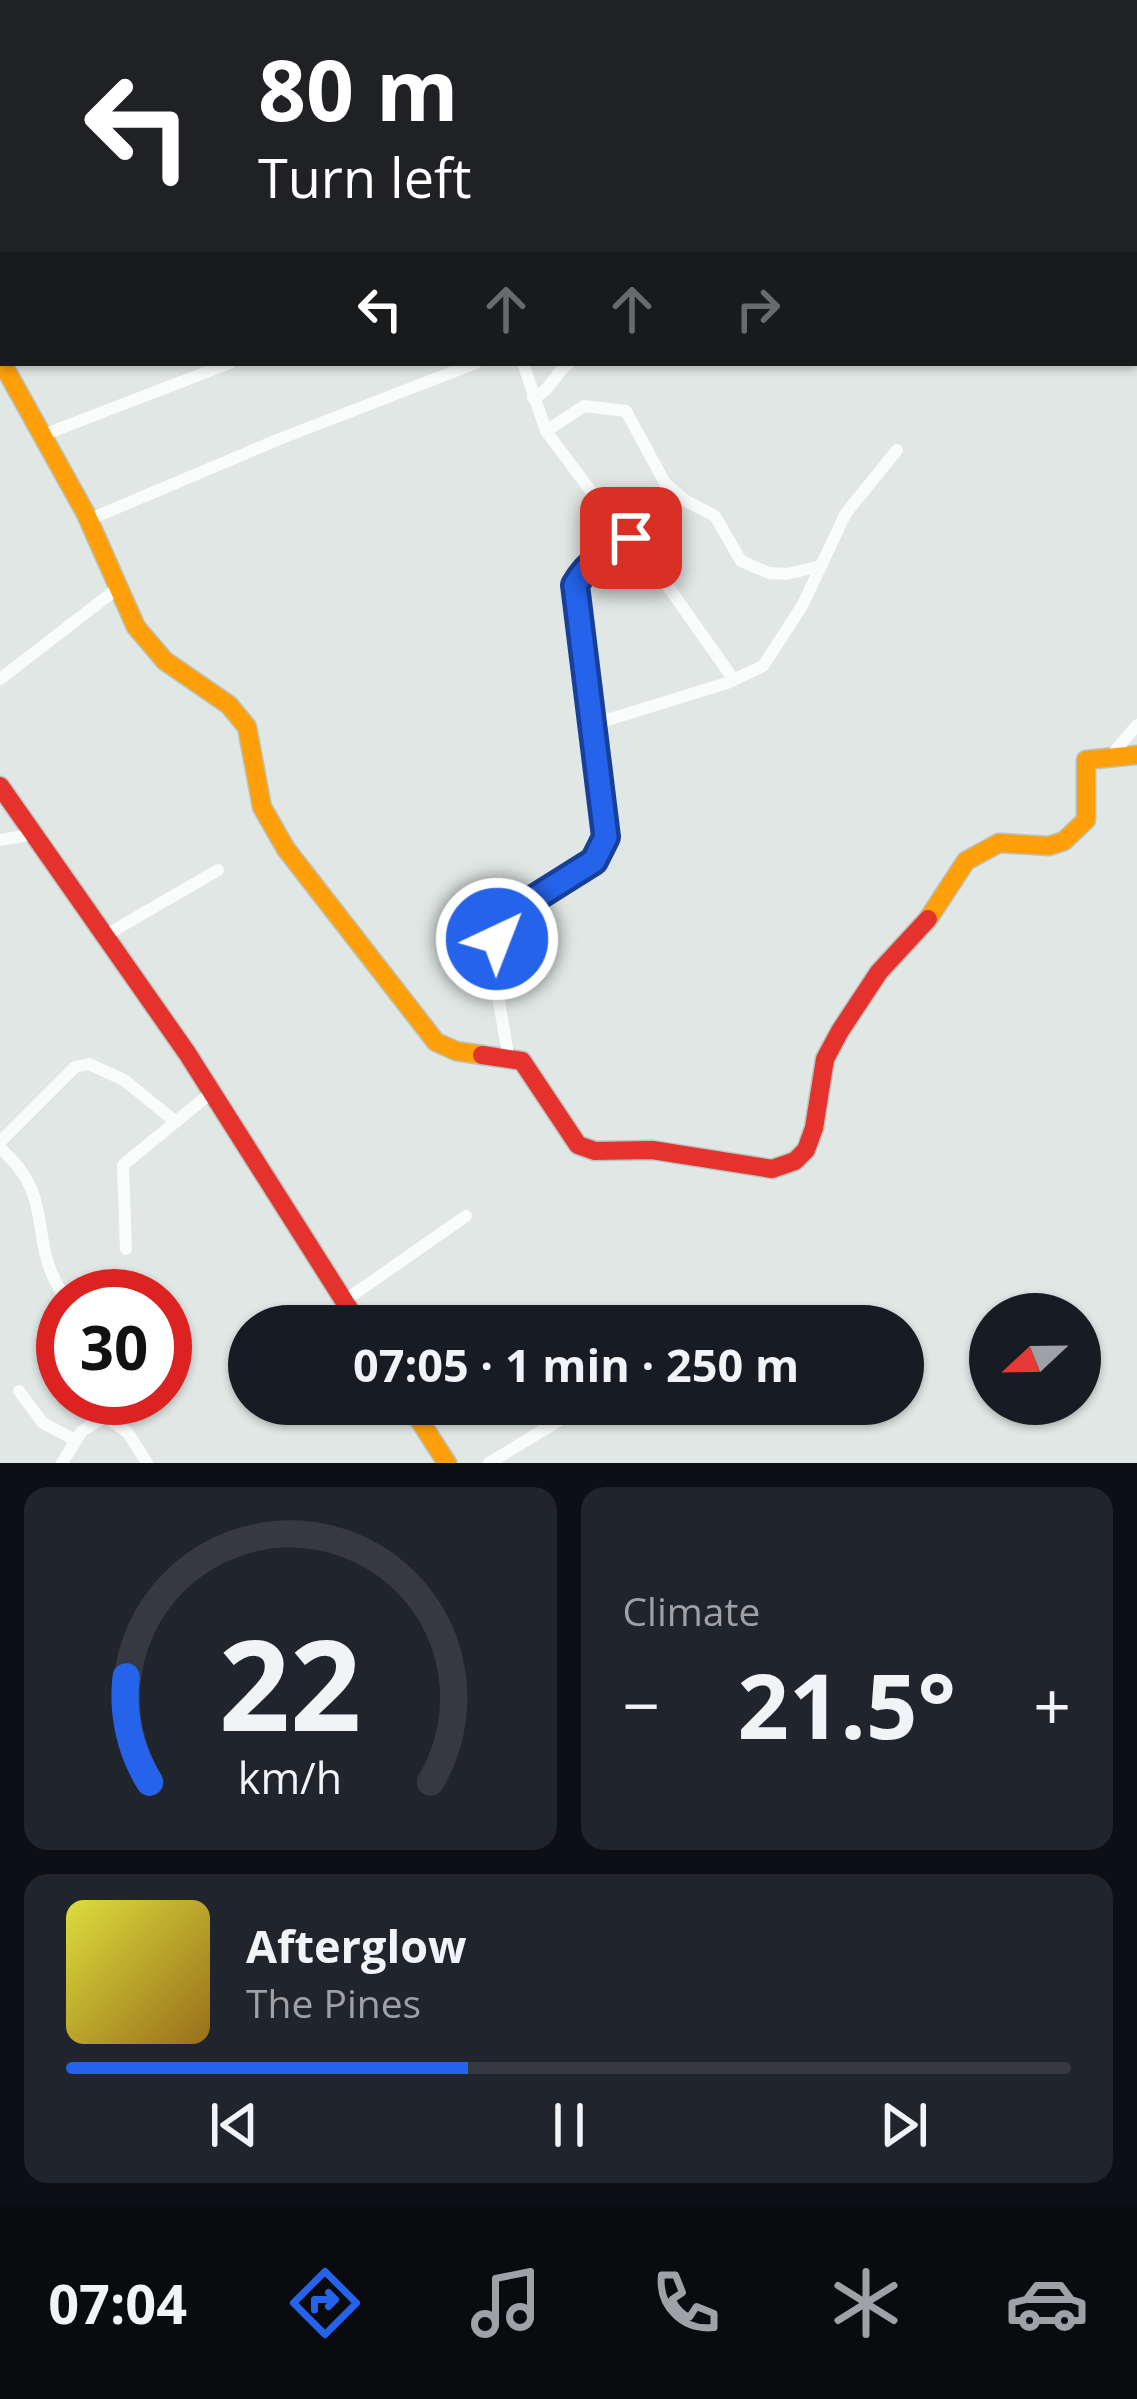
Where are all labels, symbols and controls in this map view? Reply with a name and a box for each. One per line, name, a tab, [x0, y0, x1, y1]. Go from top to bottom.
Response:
text: 80 m	[258, 31, 458, 146]
icon: left	[60, 48, 216, 204]
text: Turn left	[258, 140, 471, 214]
icon: left	[347, 276, 413, 342]
icon: ahead	[473, 276, 539, 342]
icon: ahead	[599, 276, 665, 342]
icon: right	[725, 276, 791, 342]
pin	[580, 487, 682, 589]
icon: arrive	[598, 505, 664, 571]
position arrow	[434, 876, 560, 1002]
speed limit sign: 30	[36, 1269, 192, 1425]
north arrow	[969, 1293, 1101, 1425]
map controls	[969, 1293, 1101, 1425]
text: 07:05 · 1 min · 250 m	[353, 1334, 799, 1395]
text: Climate	[623, 1584, 760, 1637]
text: 22	[219, 1598, 362, 1768]
text: 21.5°	[737, 1643, 956, 1765]
text: −	[623, 1659, 660, 1749]
text: +	[1033, 1659, 1071, 1749]
text: km/h	[238, 1747, 342, 1806]
text: Afterglow	[246, 1915, 467, 1976]
text: The Pines	[246, 1976, 421, 2029]
icon: previous	[201, 2092, 267, 2158]
icon: pause	[536, 2092, 602, 2158]
icon: next	[871, 2092, 937, 2158]
icon: directions	[283, 2261, 367, 2345]
icon: music	[464, 2261, 548, 2345]
icon: phone	[644, 2261, 728, 2345]
icon: climate	[824, 2261, 908, 2345]
icon: car	[1005, 2261, 1089, 2345]
text: 07:04	[48, 2266, 187, 2340]

